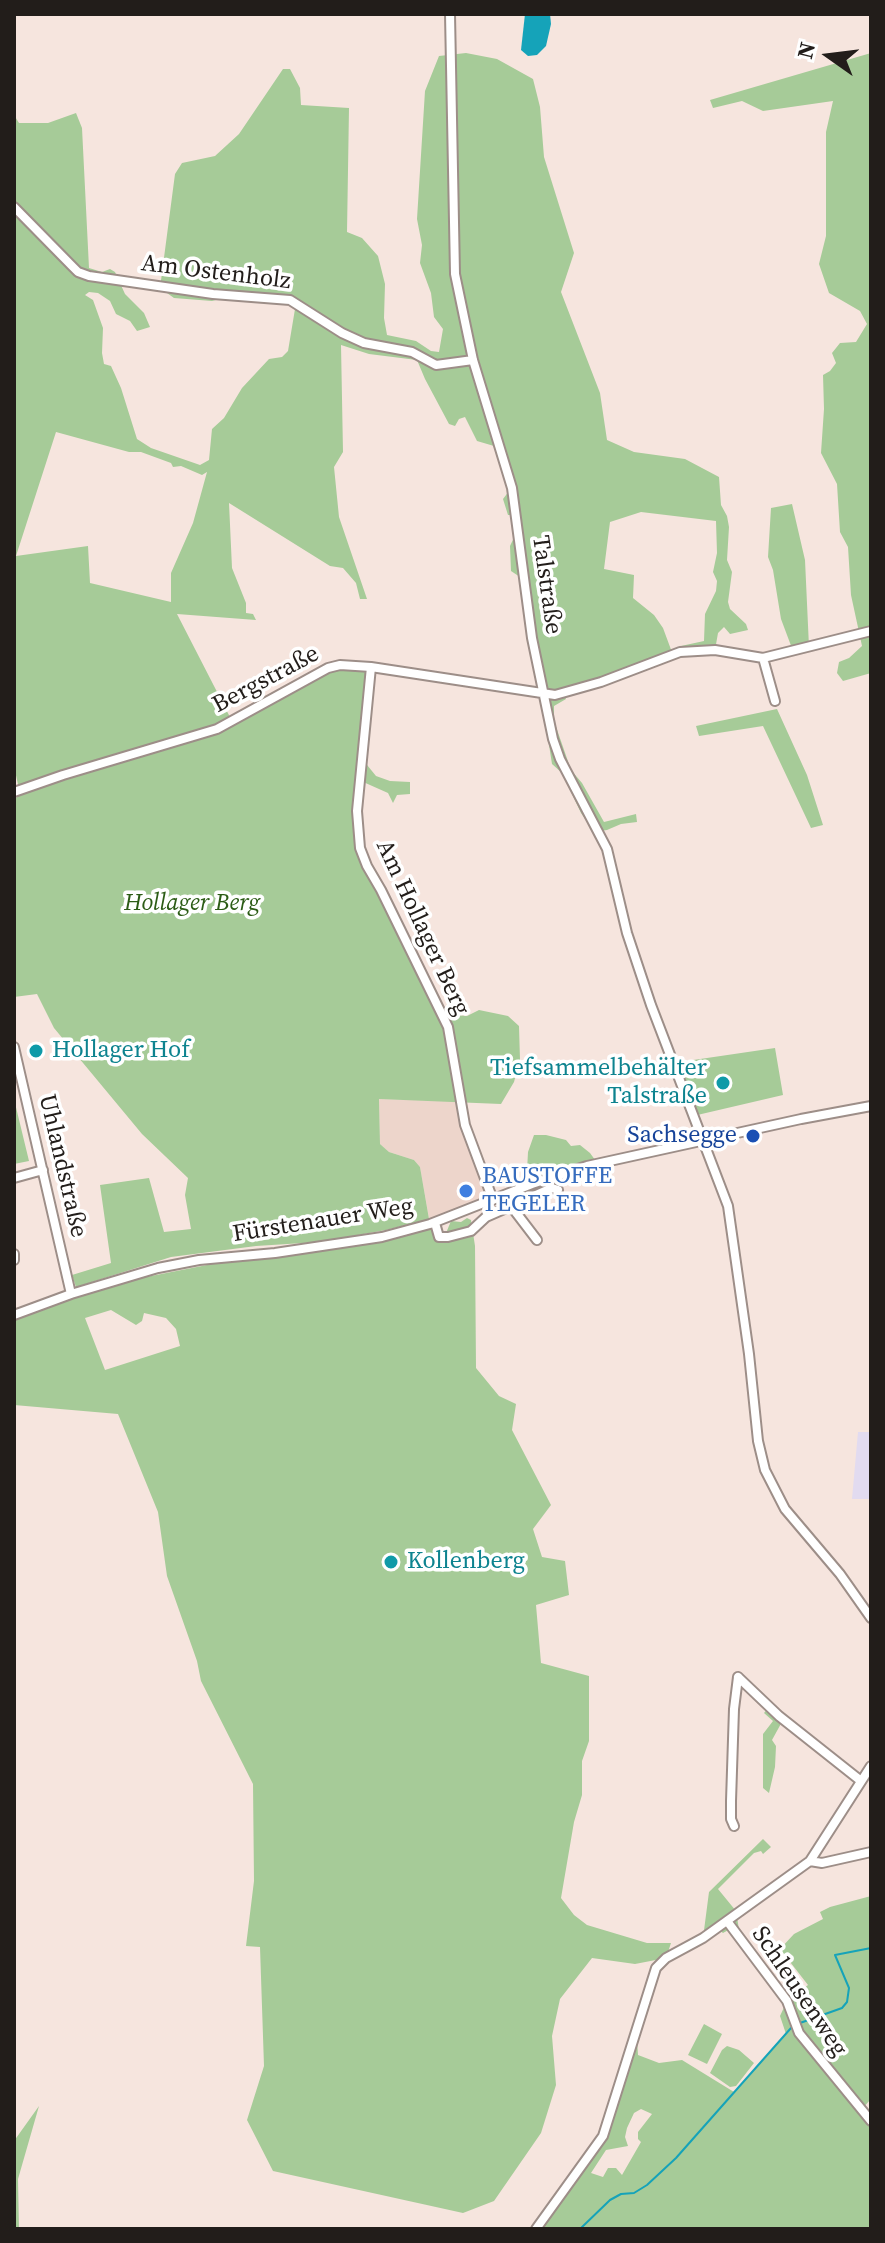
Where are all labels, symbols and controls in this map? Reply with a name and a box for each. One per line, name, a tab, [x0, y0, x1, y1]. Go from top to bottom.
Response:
north arrow	[789, 16, 869, 96]
text: N	[789, 39, 822, 62]
street label: Am Ostenholz	[140, 250, 292, 296]
street label: Talstraße	[525, 534, 567, 636]
street label: Bergstraße	[208, 640, 324, 720]
street label: Am Hollager Berg	[369, 836, 475, 1020]
park label: Hollager Berg	[124, 890, 260, 918]
place label: Hollager Hof	[52, 1037, 190, 1065]
marker: Hollager Hof	[27, 1042, 45, 1060]
place label: Tiefsammelbehälter Talstraße	[490, 1055, 707, 1111]
marker: Tiefsammelbehälter Talstraße	[714, 1074, 732, 1092]
street label: Uhlandstraße	[32, 1092, 92, 1240]
place label: Sachsegge	[627, 1122, 737, 1150]
marker: Sachsegge	[744, 1127, 762, 1145]
place label: BAUSTOFFE TEGELER	[482, 1163, 612, 1219]
marker: BAUSTOFFE TEGELER	[457, 1182, 475, 1200]
street label: Fürstenauer Weg	[231, 1193, 415, 1249]
place label: Kollenberg	[407, 1548, 525, 1576]
marker: Kollenberg	[382, 1553, 400, 1571]
street label: Schleusenweg	[745, 1922, 853, 2062]

